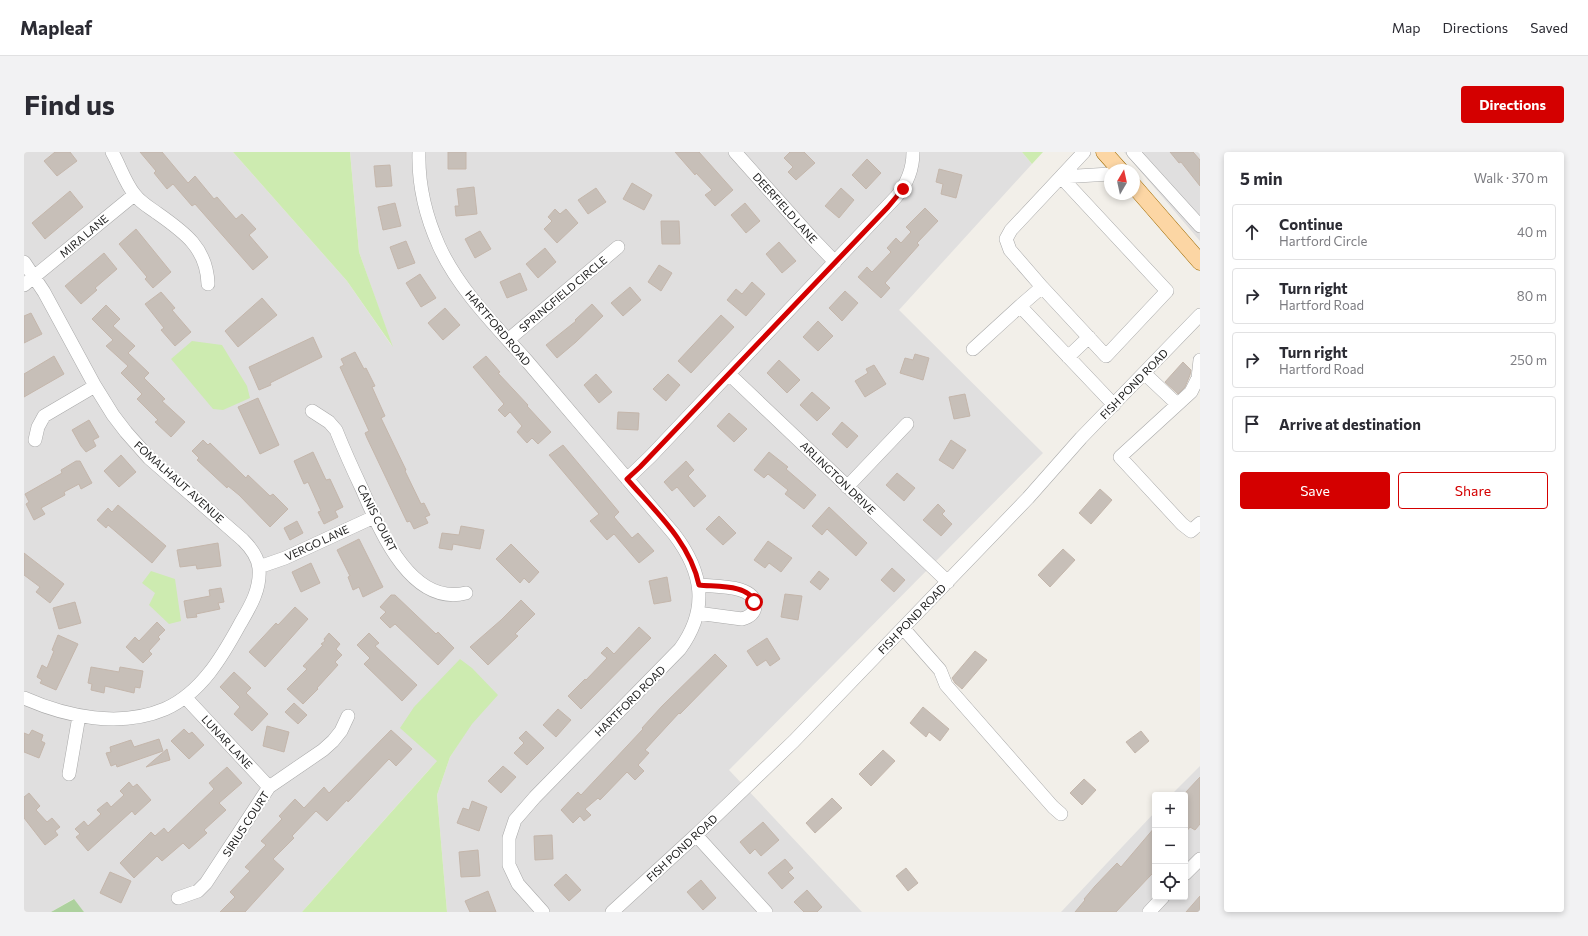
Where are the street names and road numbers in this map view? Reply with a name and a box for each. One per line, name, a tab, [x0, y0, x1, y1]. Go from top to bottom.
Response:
street label: DEERFIELD LANE	[751, 170, 820, 245]
street label: MIRA LANE	[57, 212, 111, 260]
street label: SPRINGFIELD CIRCLE	[516, 253, 609, 334]
street label: HARTFORD ROAD	[463, 287, 534, 368]
street label: FISH POND ROAD	[1097, 346, 1170, 421]
street label: FOMALHAUT AVENUE	[132, 438, 227, 525]
street label: ARLINGTON DRIVE	[798, 438, 879, 517]
street label: CANIS COURT	[355, 482, 400, 554]
street label: VERGO LANE	[283, 522, 351, 563]
street label: FISH POND ROAD	[875, 581, 948, 656]
street label: HARTFORD ROAD	[592, 663, 668, 739]
street label: LUNAR LANE	[199, 712, 255, 771]
street label: SIRIUS COURT	[220, 789, 272, 859]
street label: FISH POND ROAD	[644, 811, 720, 884]

